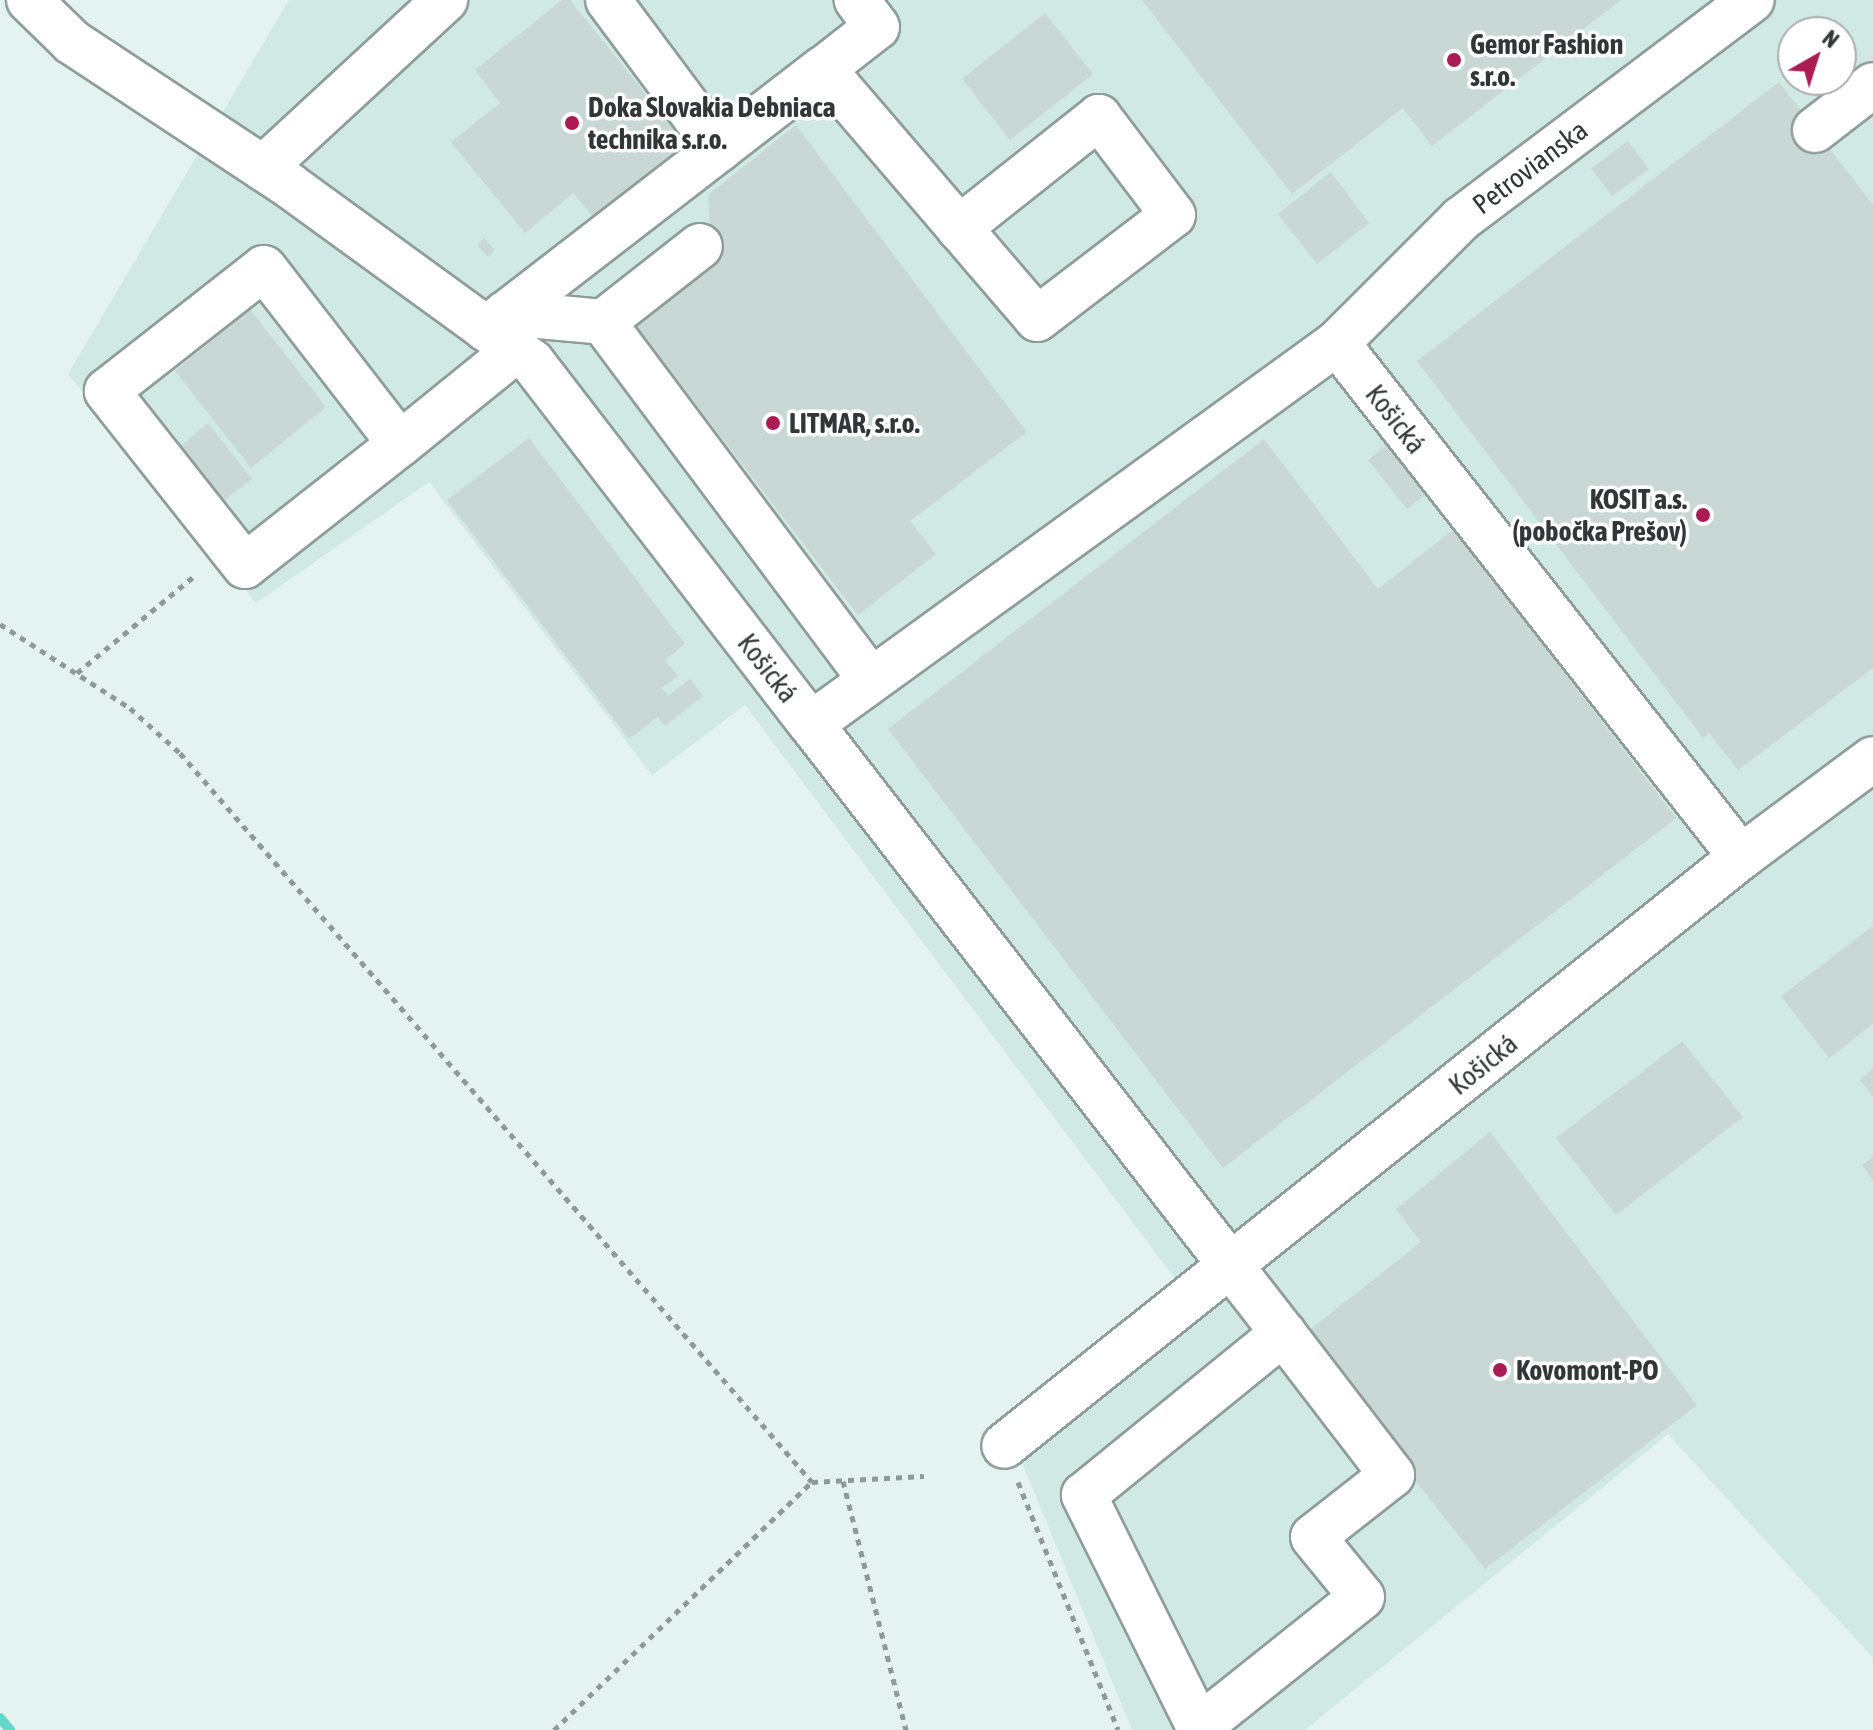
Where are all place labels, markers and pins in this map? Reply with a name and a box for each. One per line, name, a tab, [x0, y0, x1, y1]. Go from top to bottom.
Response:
place label: Gemor Fashion s.r.o.	[1470, 27, 1623, 93]
marker: Gemor Fashion s.r.o.	[1445, 51, 1463, 69]
place label: Doka Slovakia Debniaca technika s.r.o.	[588, 90, 836, 156]
marker: Doka Slovakia Debniaca technika s.r.o.	[563, 114, 581, 132]
place label: LITMAR, s.r.o.	[789, 406, 920, 440]
marker: LITMAR, s.r.o.	[764, 414, 782, 432]
place label: KOSIT a.s. (pobočka Prešov)	[1512, 482, 1687, 548]
marker: KOSIT a.s. (pobočka Prešov)	[1694, 506, 1712, 524]
place label: Kovomont-PO	[1516, 1353, 1658, 1387]
marker: Kovomont-PO	[1491, 1361, 1509, 1379]

